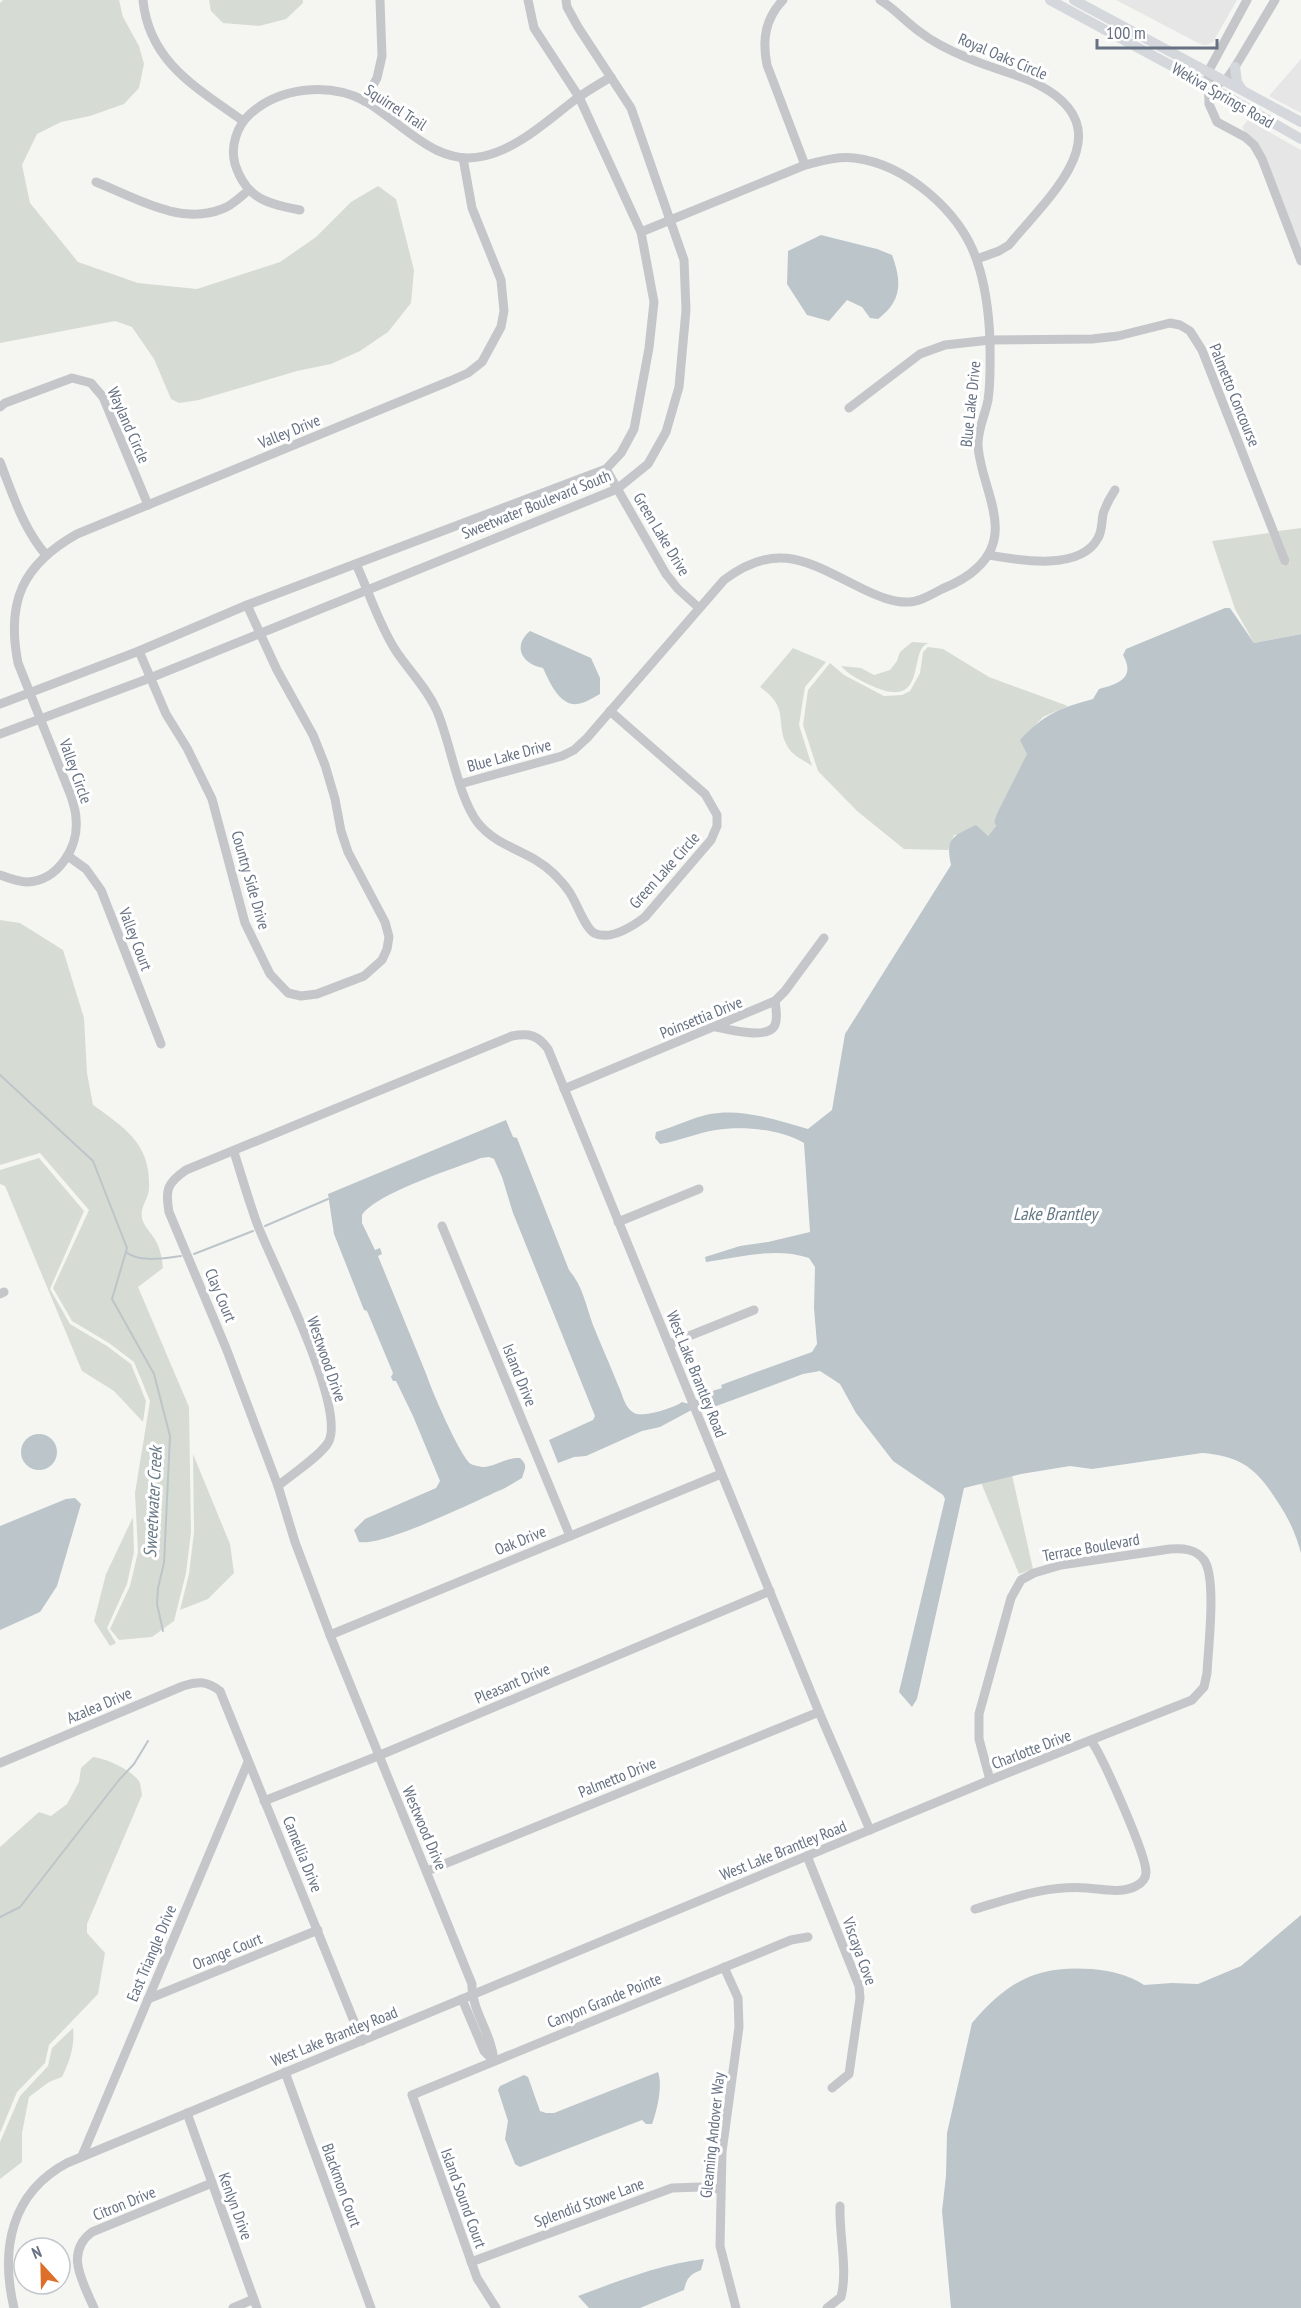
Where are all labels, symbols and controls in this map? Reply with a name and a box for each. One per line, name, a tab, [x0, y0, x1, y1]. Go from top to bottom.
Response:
scale bar	[1097, 12, 1217, 50]
text: 100 m	[1106, 21, 1146, 44]
street label: Royal Oaks Circle	[955, 28, 1051, 84]
street label: Wekiva Springs Road	[1169, 58, 1277, 132]
street label: Squirrel Trail	[361, 80, 431, 135]
street label: Palmetto Concourse	[1205, 341, 1265, 449]
street label: Blue Lake Drive	[956, 360, 984, 448]
street label: Wayland Circle	[103, 384, 155, 466]
street label: Valley Drive	[254, 410, 323, 453]
street label: Sweetwater Boulevard South	[459, 465, 613, 543]
street label: Green Lake Drive	[629, 489, 695, 579]
street label: Blue Lake Drive	[465, 734, 553, 776]
street label: Valley Circle	[55, 735, 97, 806]
street label: Country Side Drive	[227, 828, 275, 932]
street label: Green Lake Circle	[625, 828, 703, 912]
street label: Valley Court	[115, 904, 157, 974]
street label: Poinsettia Drive	[657, 991, 745, 1043]
water label: Lake Brantley	[1013, 1202, 1099, 1225]
street label: Clay Court	[201, 1265, 241, 1325]
street label: West Lake Brantley Road	[662, 1308, 732, 1440]
street label: Westwood Drive	[303, 1314, 351, 1404]
street label: Island Drive	[498, 1341, 542, 1409]
water label: Sweetwater Creek	[138, 1444, 167, 1558]
street label: Oak Drive	[491, 1521, 549, 1559]
street label: Terrace Boulevard	[1041, 1529, 1141, 1565]
street label: Pleasant Drive	[471, 1658, 553, 1708]
street label: Azalea Drive	[63, 1682, 135, 1728]
street label: Charlotte Drive	[988, 1725, 1074, 1773]
street label: Palmetto Drive	[575, 1752, 659, 1802]
street label: Westwood Drive	[398, 1783, 452, 1873]
street label: Camellia Drive	[279, 1813, 327, 1895]
street label: West Lake Brantley Road	[717, 1815, 849, 1885]
street label: East Triangle Drive	[122, 1902, 180, 2004]
street label: Viscaya Cove	[838, 1913, 881, 1988]
street label: Orange Court	[189, 1928, 265, 1974]
street label: Canyon Grande Pointe	[544, 1968, 664, 2032]
street label: West Lake Brantley Road	[268, 2001, 400, 2071]
street label: Gleaming Andover Way	[695, 2071, 729, 2199]
street label: Blackmon Court	[318, 2141, 367, 2230]
street label: Island Sound Court	[437, 2145, 491, 2251]
street label: Kenlyn Drive	[215, 2170, 257, 2242]
street label: Splendid Stowe Lane	[531, 2173, 647, 2231]
street label: Citron Drive	[90, 2181, 158, 2225]
north arrow	[12, 2236, 72, 2296]
text: N	[29, 2241, 44, 2263]

